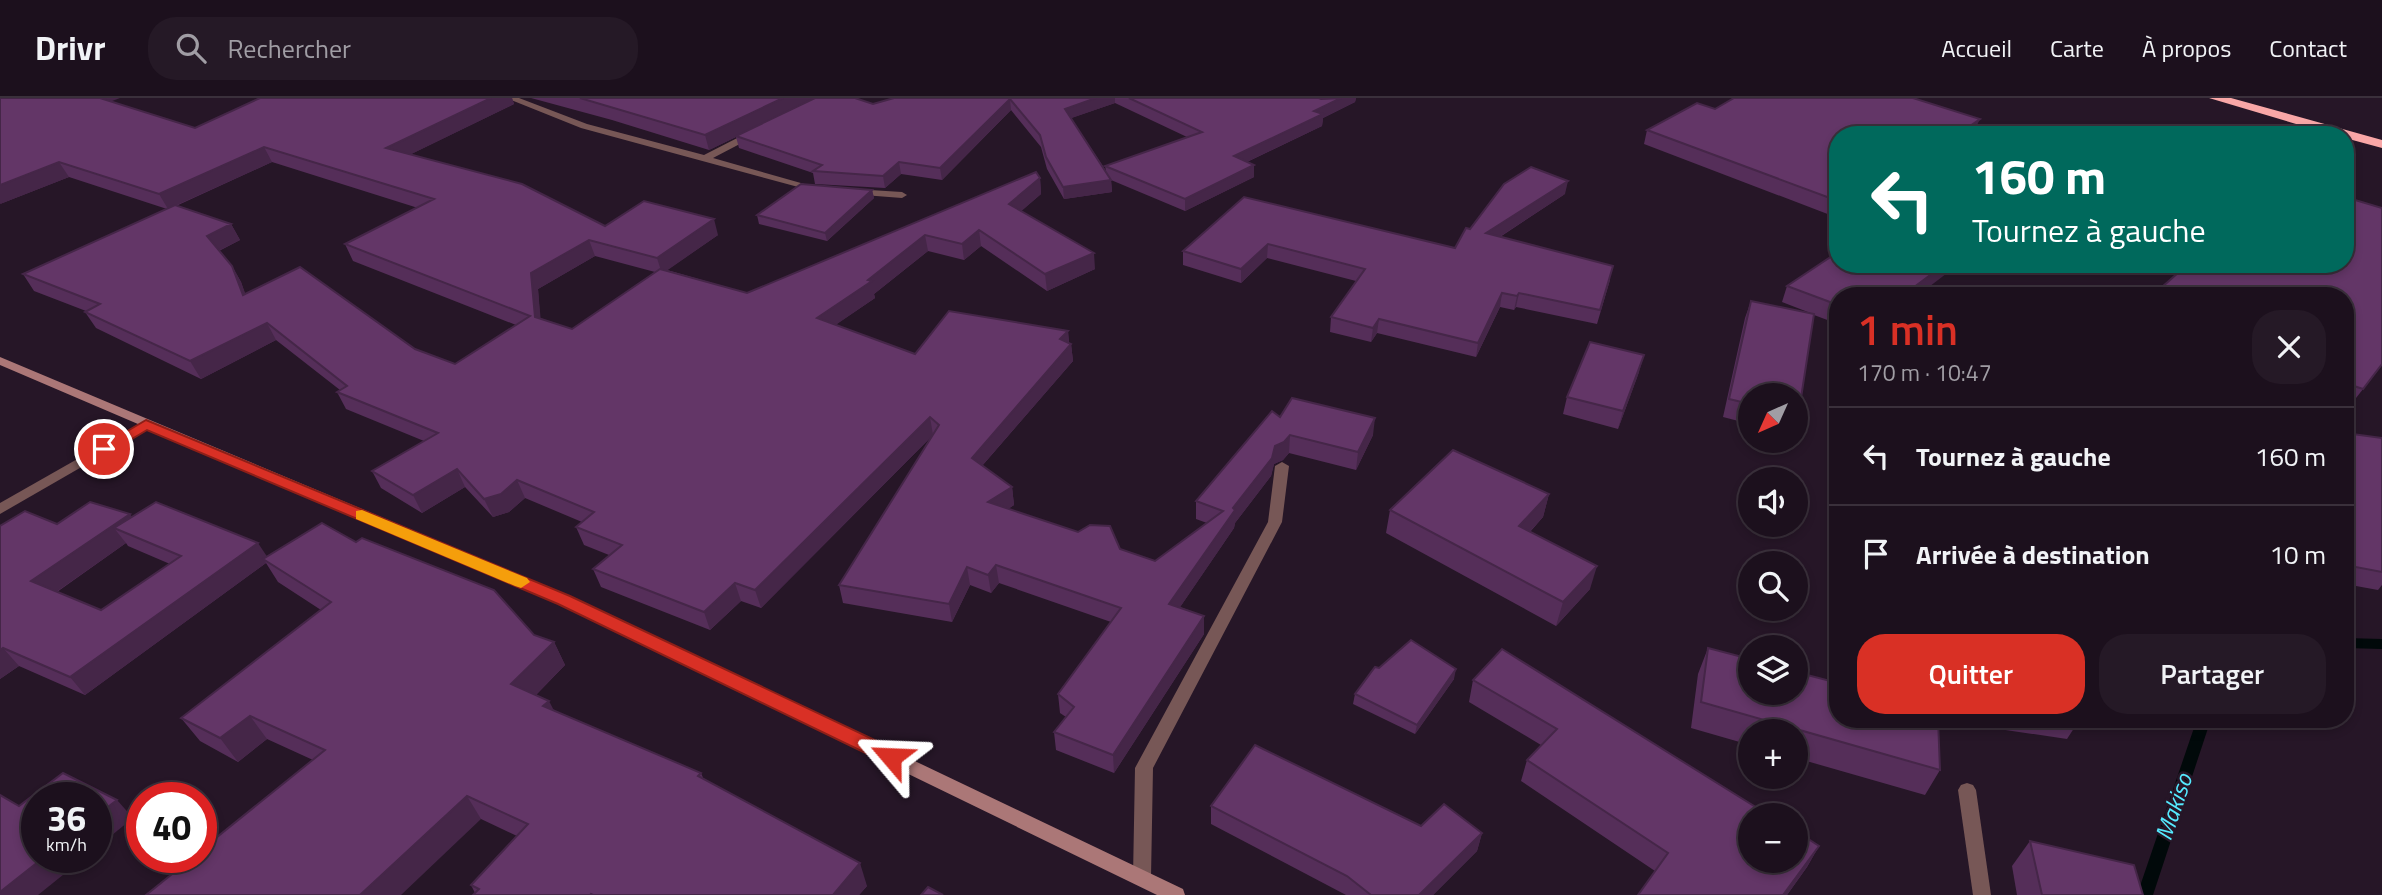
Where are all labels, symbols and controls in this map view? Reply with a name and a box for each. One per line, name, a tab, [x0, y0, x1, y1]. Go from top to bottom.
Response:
search box	[148, 17, 638, 80]
text: Drivr	[35, 23, 106, 73]
icon: search	[172, 29, 210, 67]
text: Rechercher	[228, 29, 351, 68]
text: Accueil	[1941, 30, 2012, 66]
text: Carte	[2050, 30, 2104, 66]
text: À propos	[2142, 30, 2231, 66]
text: Contact	[2269, 30, 2347, 66]
text: 160 m	[1972, 138, 2106, 213]
icon: left	[1857, 154, 1948, 245]
text: Tournez à gauche	[1972, 206, 2206, 254]
text: 1 min	[1857, 297, 1958, 361]
button: close	[2252, 310, 2326, 384]
text: 170 m · 10:47	[1857, 355, 1992, 390]
north arrow	[1738, 383, 1808, 453]
map controls	[1738, 383, 1808, 873]
pin	[74, 419, 134, 479]
icon: arrive	[85, 430, 123, 468]
icon: left	[1857, 437, 1895, 475]
text: Tournez à gauche	[1916, 437, 2111, 476]
text: 160 m	[2255, 437, 2326, 476]
button: sound	[1738, 467, 1808, 537]
icon: arrive	[1857, 535, 1895, 573]
text: Arrivée à destination	[1916, 535, 2150, 574]
text: 10 m	[2269, 535, 2326, 574]
button: search	[1738, 551, 1808, 621]
button: Quitter	[1857, 634, 2085, 714]
button: Partager	[2099, 634, 2326, 714]
button: layers	[1738, 635, 1808, 705]
button: +	[1738, 719, 1808, 789]
position arrow	[854, 720, 928, 794]
water label: Makiso	[2145, 767, 2202, 845]
speed limit sign: 40	[126, 782, 217, 873]
text: 36	[47, 791, 86, 845]
button: −	[1738, 803, 1808, 873]
text: km/h	[46, 831, 87, 858]

